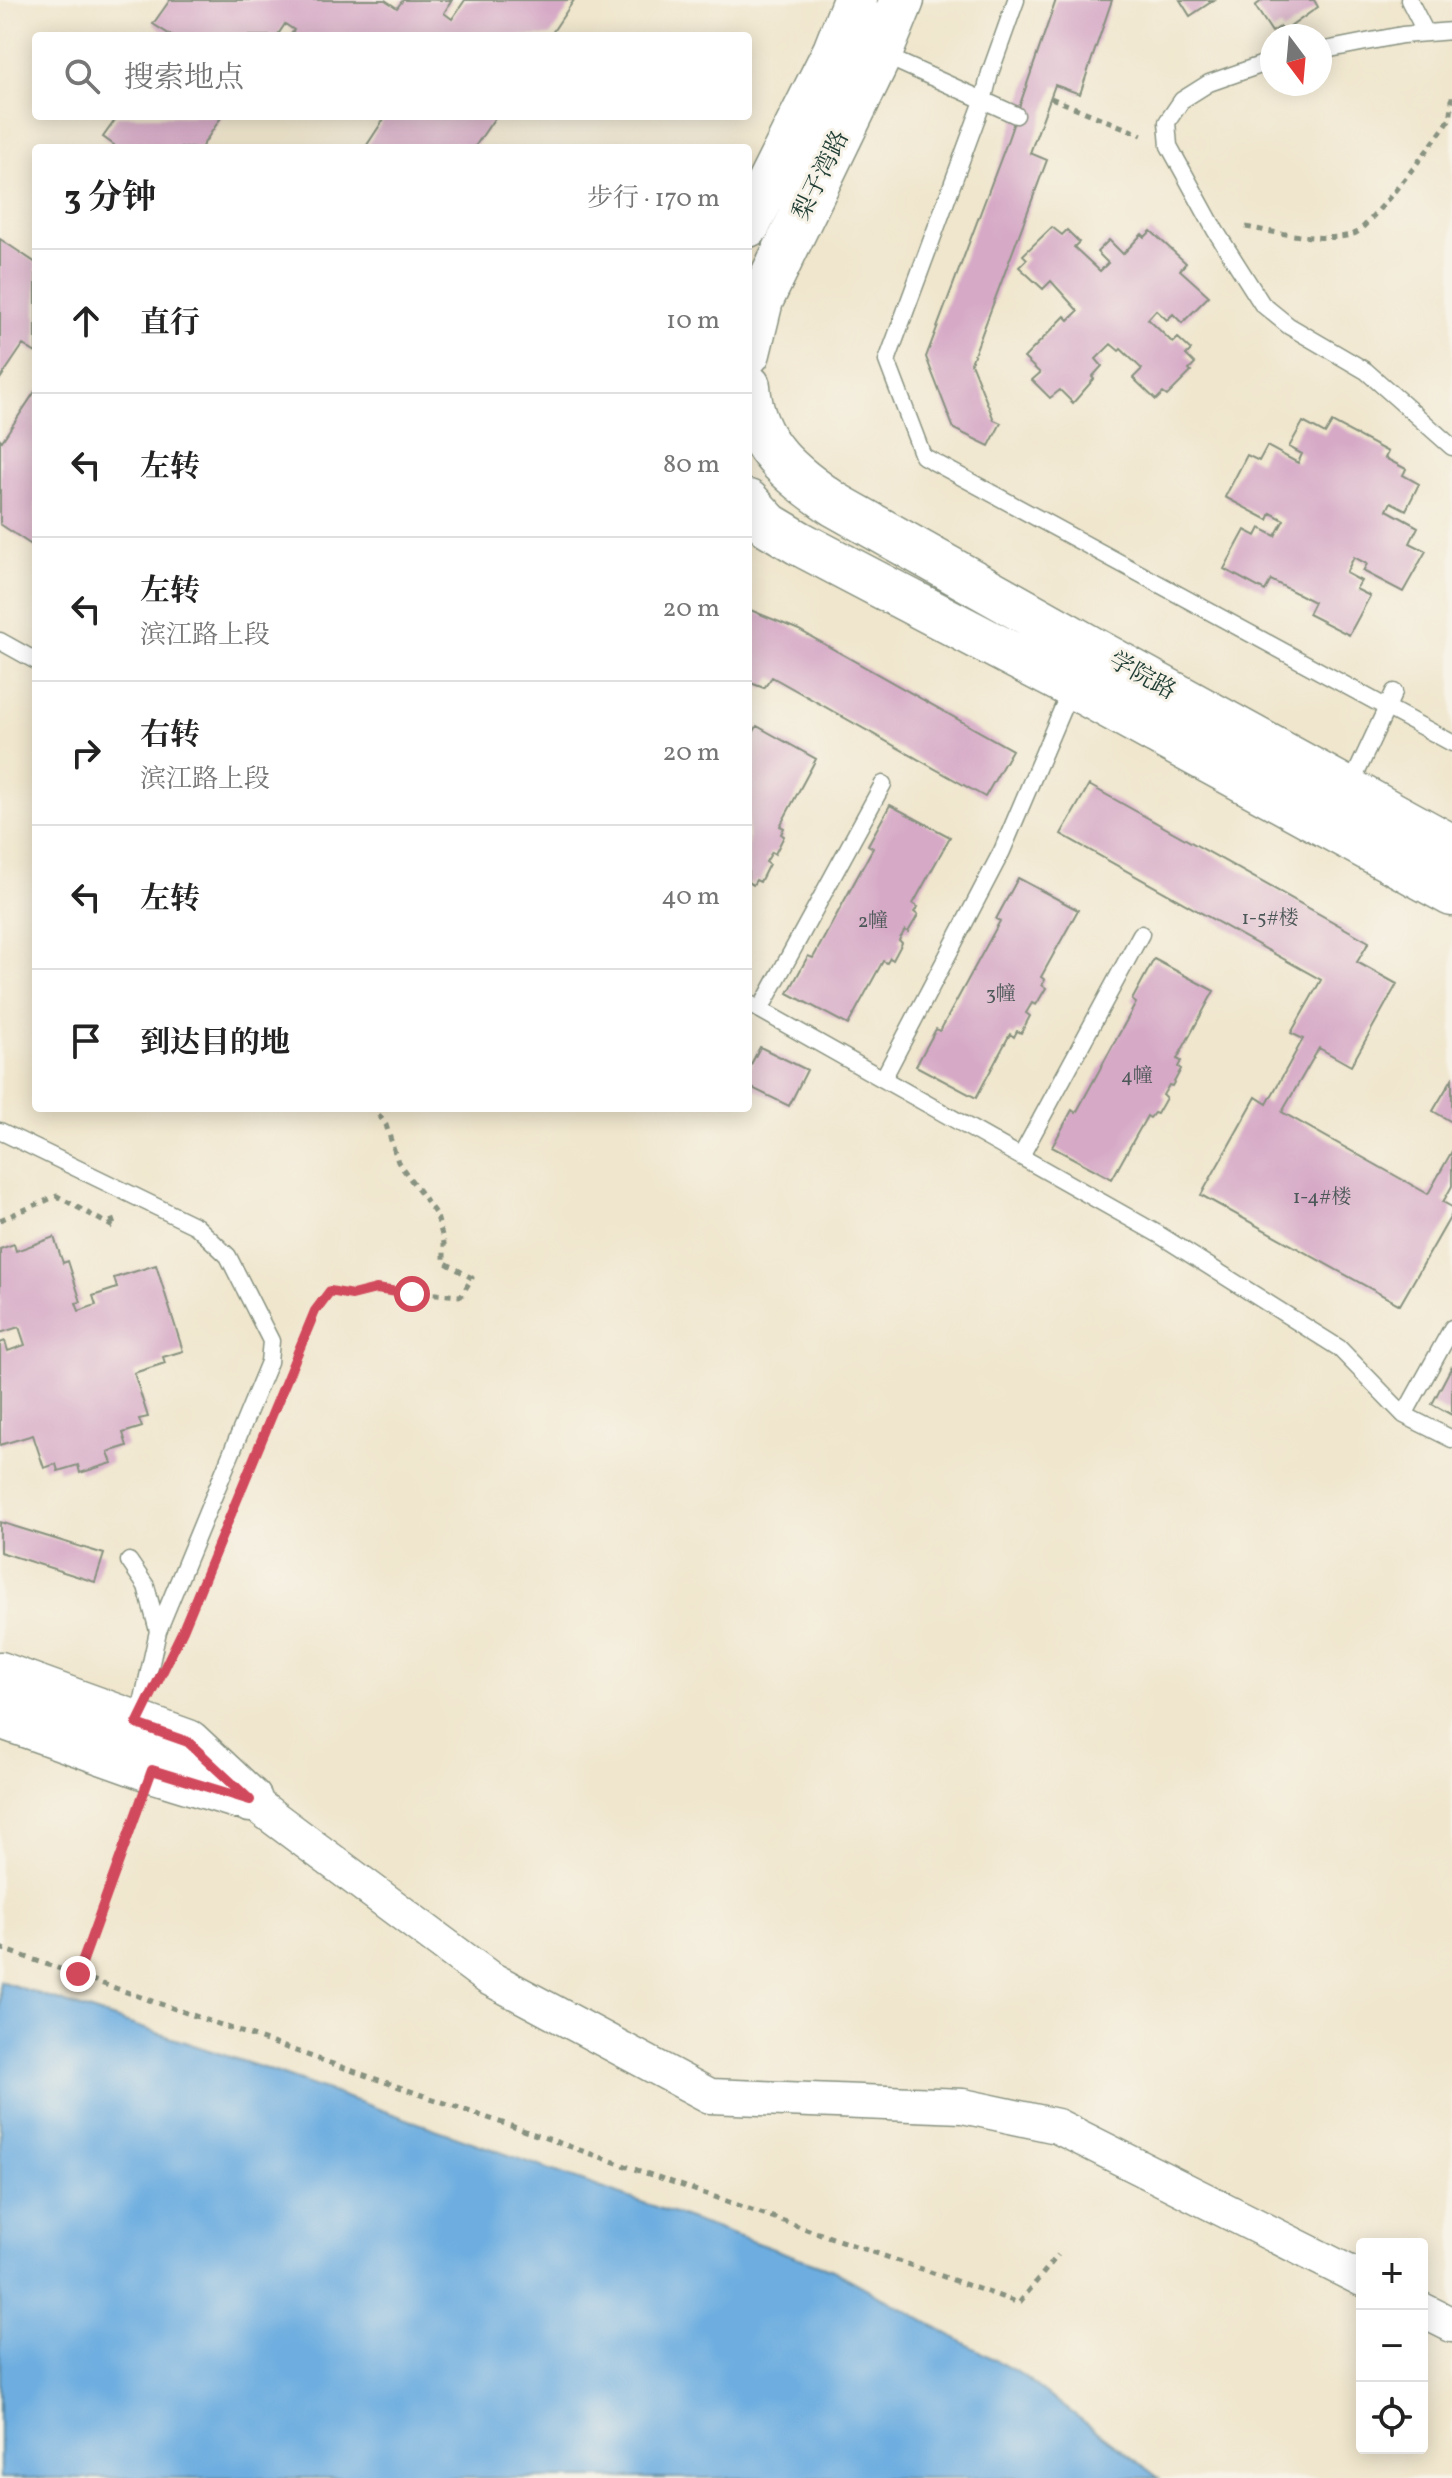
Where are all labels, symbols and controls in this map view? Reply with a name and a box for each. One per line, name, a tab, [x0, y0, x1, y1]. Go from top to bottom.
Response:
north arrow	[1260, 24, 1332, 96]
search box	[32, 32, 752, 120]
icon: search	[60, 54, 104, 98]
text: 搜索地点	[124, 58, 244, 100]
street label: 梨子湾路	[786, 125, 858, 227]
text: 3 分钟	[64, 176, 156, 223]
text: 步行 · 170 m	[587, 181, 720, 217]
icon: ahead	[64, 299, 108, 343]
text: 直行	[140, 303, 200, 345]
text: 10 m	[666, 303, 720, 339]
icon: left	[64, 443, 108, 487]
text: 左转	[140, 447, 200, 489]
text: 80 m	[663, 447, 720, 483]
text: 左转	[140, 571, 200, 613]
icon: left	[64, 587, 108, 631]
text: 20 m	[662, 591, 720, 627]
text: 滨江路上段	[140, 618, 270, 654]
street label: 学院路	[1102, 645, 1182, 709]
text: 右转	[140, 715, 200, 757]
icon: right	[64, 731, 108, 775]
text: 20 m	[662, 735, 720, 771]
text: 滨江路上段	[140, 762, 270, 798]
icon: left	[64, 875, 108, 919]
text: 左转	[140, 879, 200, 921]
text: 40 m	[661, 879, 720, 915]
house number: 1-5#楼	[1242, 905, 1299, 933]
house number: 2幢	[858, 908, 888, 936]
house number: 3幢	[986, 981, 1016, 1009]
icon: arrive	[64, 1019, 108, 1063]
text: 到达目的地	[140, 1023, 290, 1065]
house number: 4幢	[1121, 1063, 1153, 1091]
house number: 1-4#楼	[1293, 1184, 1351, 1212]
route start	[394, 1276, 430, 1312]
route end	[60, 1956, 96, 1992]
map controls	[1356, 2238, 1428, 2454]
button: +	[1356, 2238, 1428, 2310]
button: −	[1356, 2310, 1428, 2382]
button: locate	[1356, 2382, 1428, 2454]

